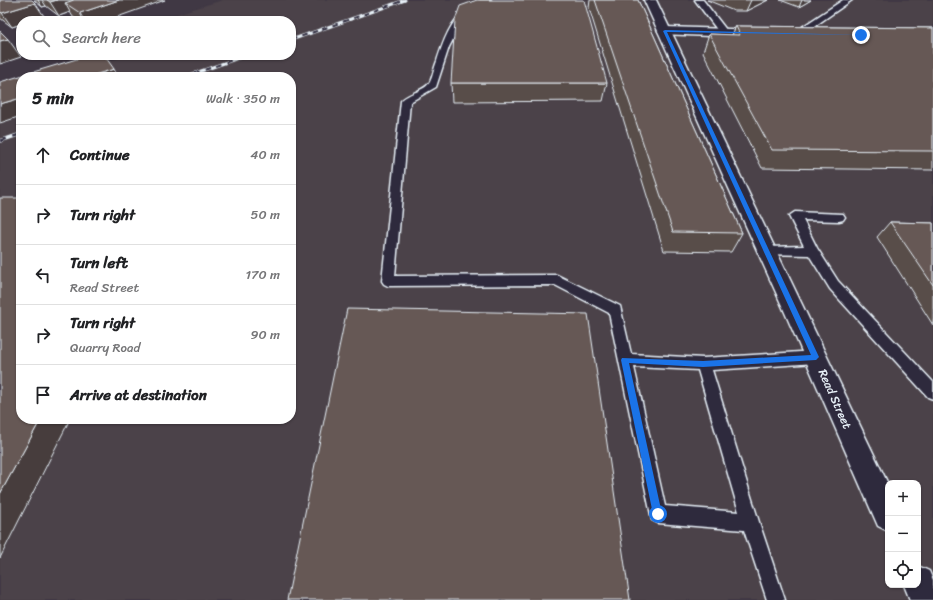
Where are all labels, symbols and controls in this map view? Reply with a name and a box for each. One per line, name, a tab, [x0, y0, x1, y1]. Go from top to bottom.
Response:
search box	[16, 16, 296, 60]
text: Search here	[62, 25, 141, 51]
route end	[852, 26, 870, 44]
icon: search	[30, 27, 52, 49]
text: 5 min	[32, 83, 74, 113]
text: Walk · 350 m	[206, 87, 280, 110]
text: Continue	[70, 142, 130, 168]
text: 40 m	[250, 143, 280, 166]
icon: ahead	[32, 144, 54, 166]
text: Turn right	[70, 202, 135, 228]
text: 50 m	[250, 203, 280, 226]
icon: right	[32, 204, 54, 226]
text: Turn left	[70, 250, 128, 276]
text: 170 m	[245, 263, 280, 286]
icon: left	[32, 264, 54, 286]
text: Read Street	[70, 276, 139, 299]
text: Turn right	[70, 310, 135, 336]
text: 90 m	[250, 323, 280, 346]
icon: right	[32, 324, 54, 346]
text: Quarry Road	[70, 336, 140, 359]
street label: Read Street	[812, 365, 858, 433]
text: Arrive at destination	[70, 382, 207, 408]
icon: arrive	[32, 384, 54, 406]
map controls	[885, 480, 921, 588]
button: +	[885, 480, 921, 516]
route start	[649, 505, 667, 523]
button: −	[885, 516, 921, 552]
button: locate	[885, 552, 921, 588]

